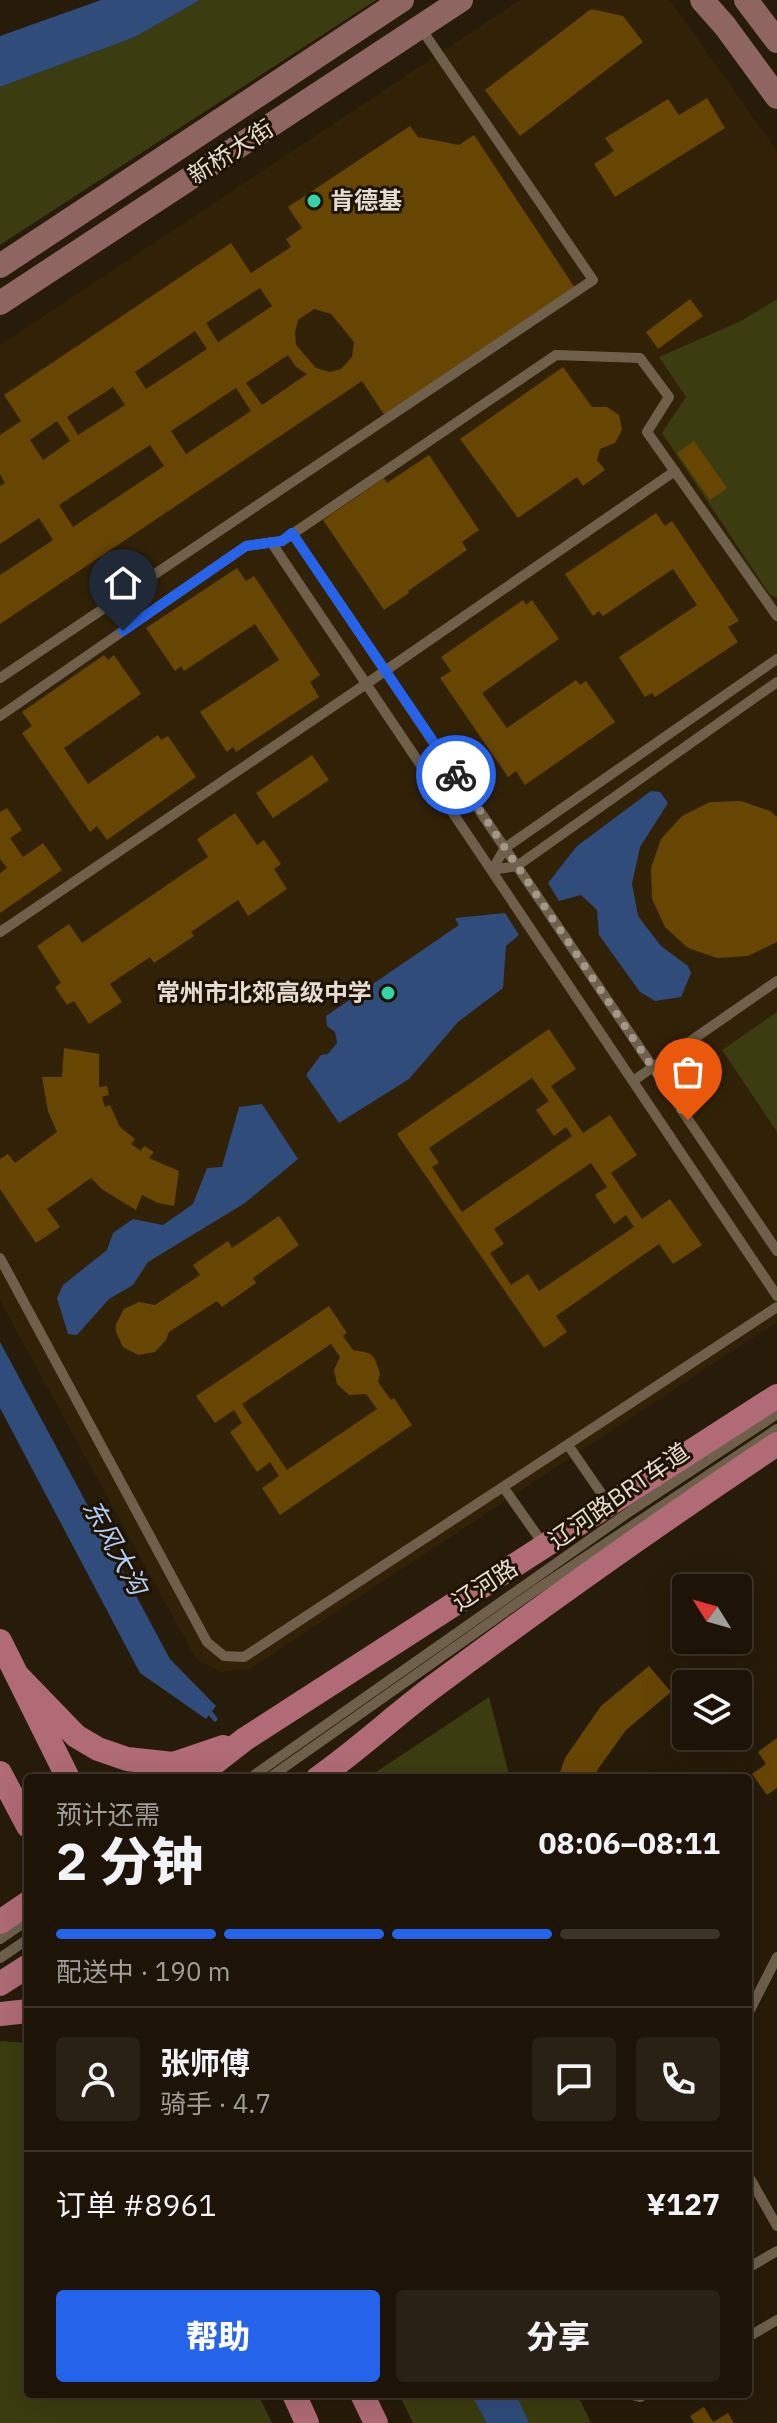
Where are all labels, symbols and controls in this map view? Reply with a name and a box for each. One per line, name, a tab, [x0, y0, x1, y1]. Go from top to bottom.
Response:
street label: 新桥大街	[181, 112, 279, 191]
place label: 肯德基	[330, 184, 402, 216]
marker: 肯德基	[305, 192, 323, 210]
pin	[89, 549, 157, 631]
icon: home	[101, 561, 145, 605]
courier	[416, 735, 496, 815]
icon: bike	[434, 753, 478, 797]
place label: 常州市北郊高级中学	[156, 976, 372, 1008]
marker: 常州市北郊高级中学	[379, 984, 397, 1002]
pin	[654, 1038, 722, 1120]
icon: bag	[666, 1050, 710, 1094]
street label: 辽河路BRT车道	[542, 1435, 695, 1555]
water label: 东风大沟	[76, 1493, 157, 1603]
street label: 辽河路	[446, 1551, 523, 1617]
north arrow	[672, 1574, 752, 1654]
map controls	[672, 1574, 752, 1750]
button: layers	[672, 1670, 752, 1750]
text: 预计还需	[56, 1797, 160, 1831]
text: 08:06–08:11	[539, 1823, 720, 1862]
text: 2 分钟	[56, 1827, 203, 1894]
text: 配送中 · 190 m	[56, 1954, 230, 1988]
button: person	[56, 2037, 140, 2121]
button: chat	[532, 2037, 616, 2121]
button: phone	[636, 2037, 720, 2121]
text: 张师傅	[160, 2043, 250, 2082]
text: 骑手 · 4.7	[160, 2086, 271, 2120]
text: ¥127	[647, 2184, 720, 2223]
text: 订单 #8961	[56, 2185, 216, 2224]
button: 帮助	[56, 2290, 380, 2382]
button: 分享	[396, 2290, 720, 2382]

